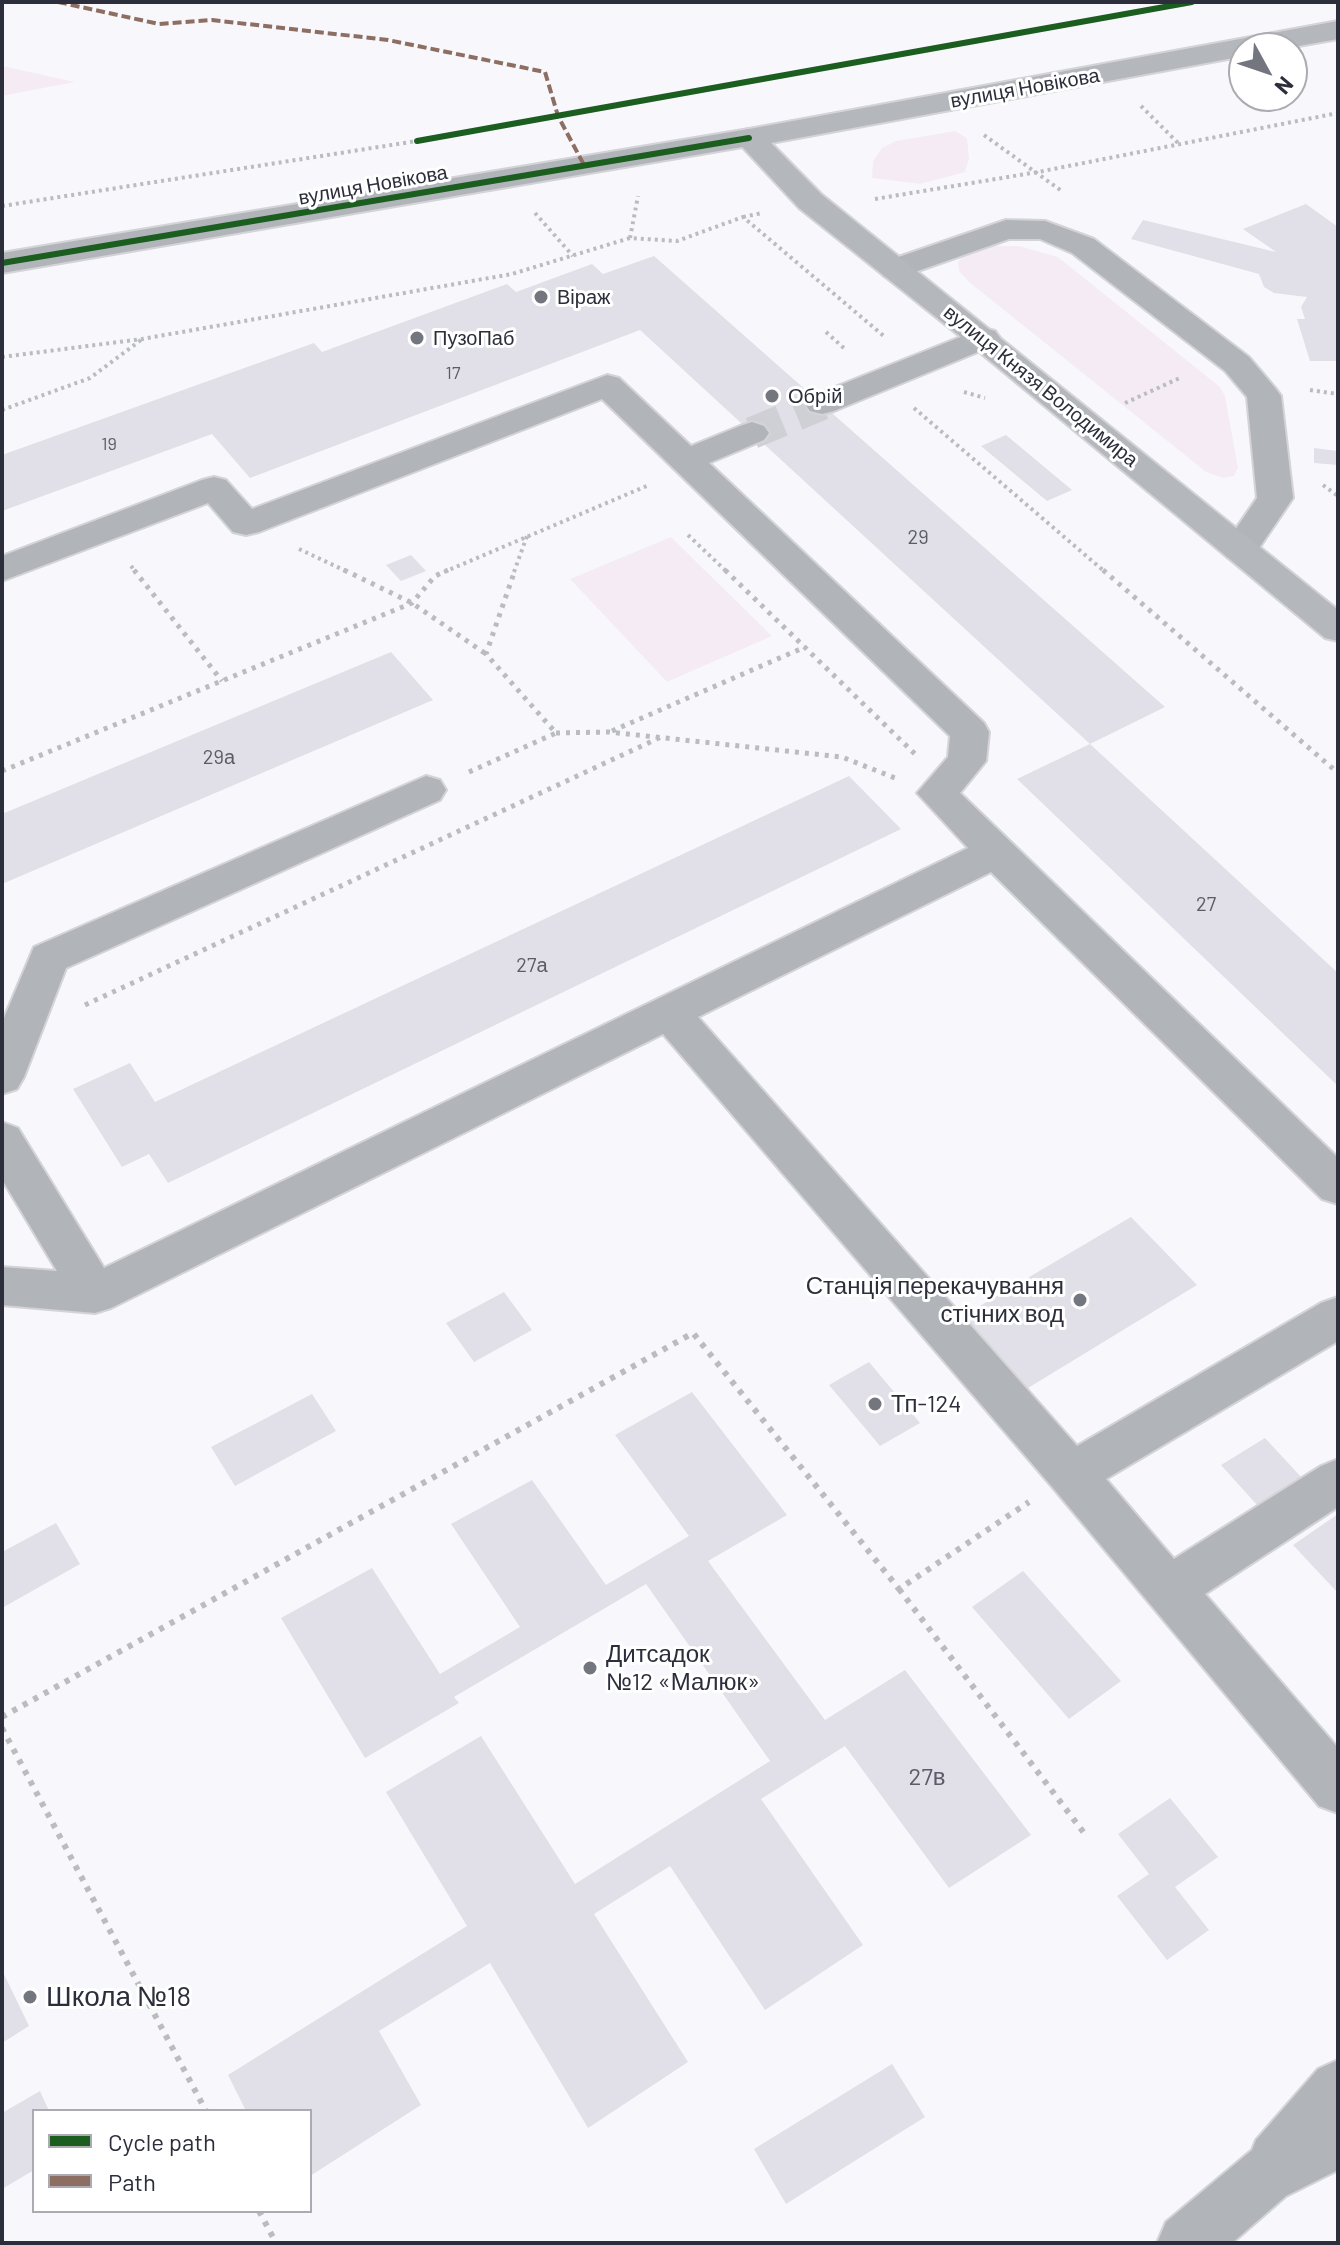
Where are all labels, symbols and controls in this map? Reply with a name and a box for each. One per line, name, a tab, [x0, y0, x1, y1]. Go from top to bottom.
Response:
north arrow	[1228, 32, 1308, 112]
street label: вулиця Новікова	[948, 63, 1102, 113]
text: N	[1270, 72, 1300, 100]
street label: вулиця Новікова	[296, 160, 450, 210]
place label: Віраж	[557, 285, 610, 309]
marker: Віраж	[532, 288, 550, 306]
street label: вулиця Князя Володимира	[939, 300, 1143, 472]
place label: ПузоПаб	[433, 326, 514, 350]
marker: ПузоПаб	[408, 329, 426, 347]
house number: 17	[446, 362, 460, 384]
place label: Обрiй	[788, 384, 842, 408]
marker: Обрiй	[763, 387, 781, 405]
house number: 19	[101, 433, 117, 455]
house number: 29	[907, 525, 929, 549]
house number: 29а	[203, 745, 235, 769]
house number: 27	[1196, 892, 1216, 916]
house number: 27а	[516, 953, 548, 977]
place label: Станція перекачування стічних вод	[806, 1272, 1064, 1328]
marker: Станція перекачування стічних вод	[1071, 1291, 1089, 1309]
place label: Тп-124	[891, 1390, 962, 1418]
marker: Тп-124	[866, 1395, 884, 1413]
place label: Дитсадок №12 «Малюк»	[606, 1640, 760, 1696]
marker: Дитсадок №12 «Малюк»	[581, 1659, 599, 1677]
house number: 27в	[909, 1763, 945, 1791]
place label: Школа №18	[46, 1980, 191, 2014]
marker: Школа №18	[21, 1988, 39, 2006]
legend	[32, 2109, 312, 2213]
text: Cycle path	[108, 2127, 216, 2156]
text: Path	[108, 2167, 156, 2196]

